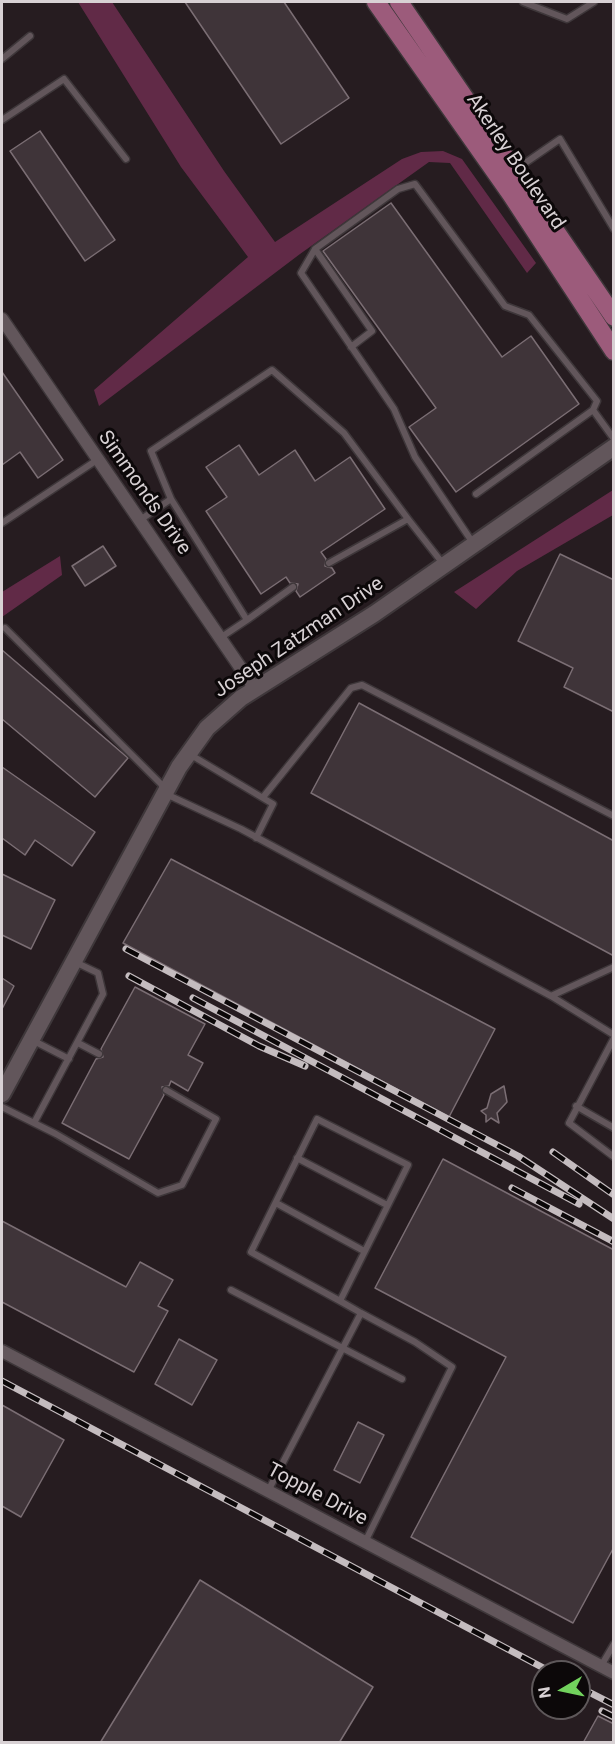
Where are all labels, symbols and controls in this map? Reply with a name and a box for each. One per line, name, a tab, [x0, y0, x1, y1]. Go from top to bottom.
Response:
street label: Akerley Boulevard	[461, 90, 569, 234]
street label: Simmonds Drive	[92, 426, 196, 560]
street label: Joseph Zatzman Drive	[210, 572, 388, 704]
street label: Topple Drive	[263, 1459, 371, 1531]
north arrow	[531, 1660, 591, 1720]
text: N	[534, 1686, 555, 1700]

